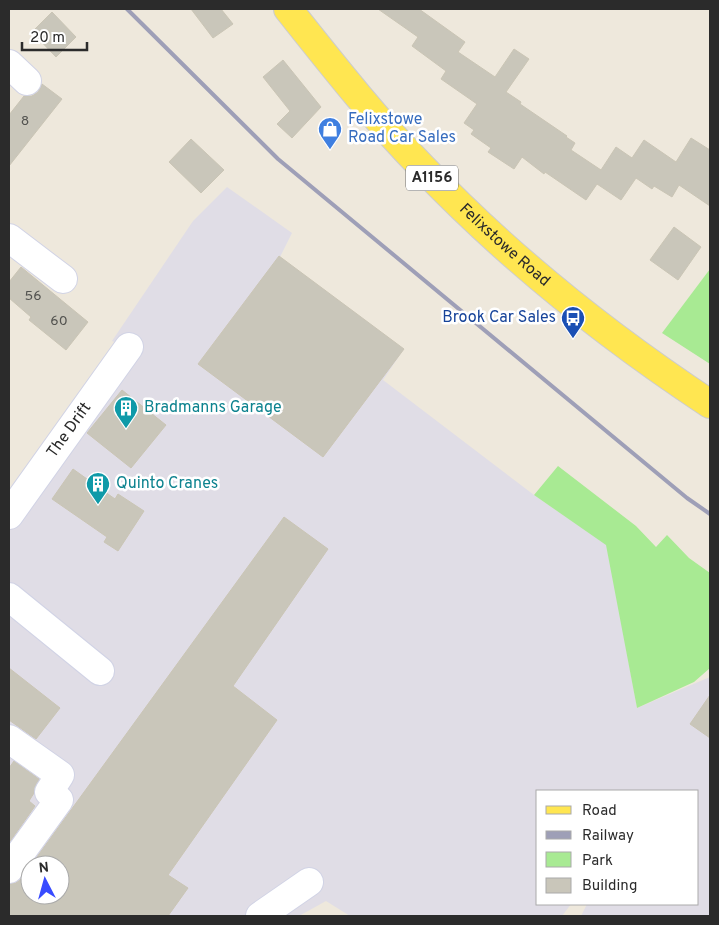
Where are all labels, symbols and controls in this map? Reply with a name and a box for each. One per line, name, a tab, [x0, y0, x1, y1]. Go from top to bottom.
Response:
scale bar	[22, 20, 88, 52]
text: 20 m	[30, 29, 65, 48]
place label: Felixstowe Road Car Sales	[348, 110, 456, 148]
house number: 8	[21, 113, 29, 130]
shop icon: Felixstowe Road Car Sales	[317, 116, 343, 150]
road number: A1156	[406, 166, 458, 190]
street label: Felixstowe Road	[455, 200, 554, 291]
house number: 56	[24, 288, 42, 305]
bus stop icon: Brook Car Sales	[560, 305, 586, 339]
place label: Brook Car Sales	[442, 308, 556, 328]
house number: 60	[50, 313, 68, 330]
building icon: Bradmanns Garage	[113, 395, 139, 429]
place label: Bradmanns Garage	[144, 398, 282, 418]
street label: The Drift	[43, 399, 96, 462]
building icon: Quinto Cranes	[85, 471, 111, 505]
place label: Quinto Cranes	[116, 474, 218, 494]
legend	[536, 790, 699, 905]
text: Road	[582, 802, 617, 821]
text: Railway	[582, 827, 634, 846]
text: Park	[582, 852, 613, 871]
north arrow	[20, 855, 70, 905]
text: N	[38, 860, 50, 878]
text: Building	[582, 877, 637, 896]

